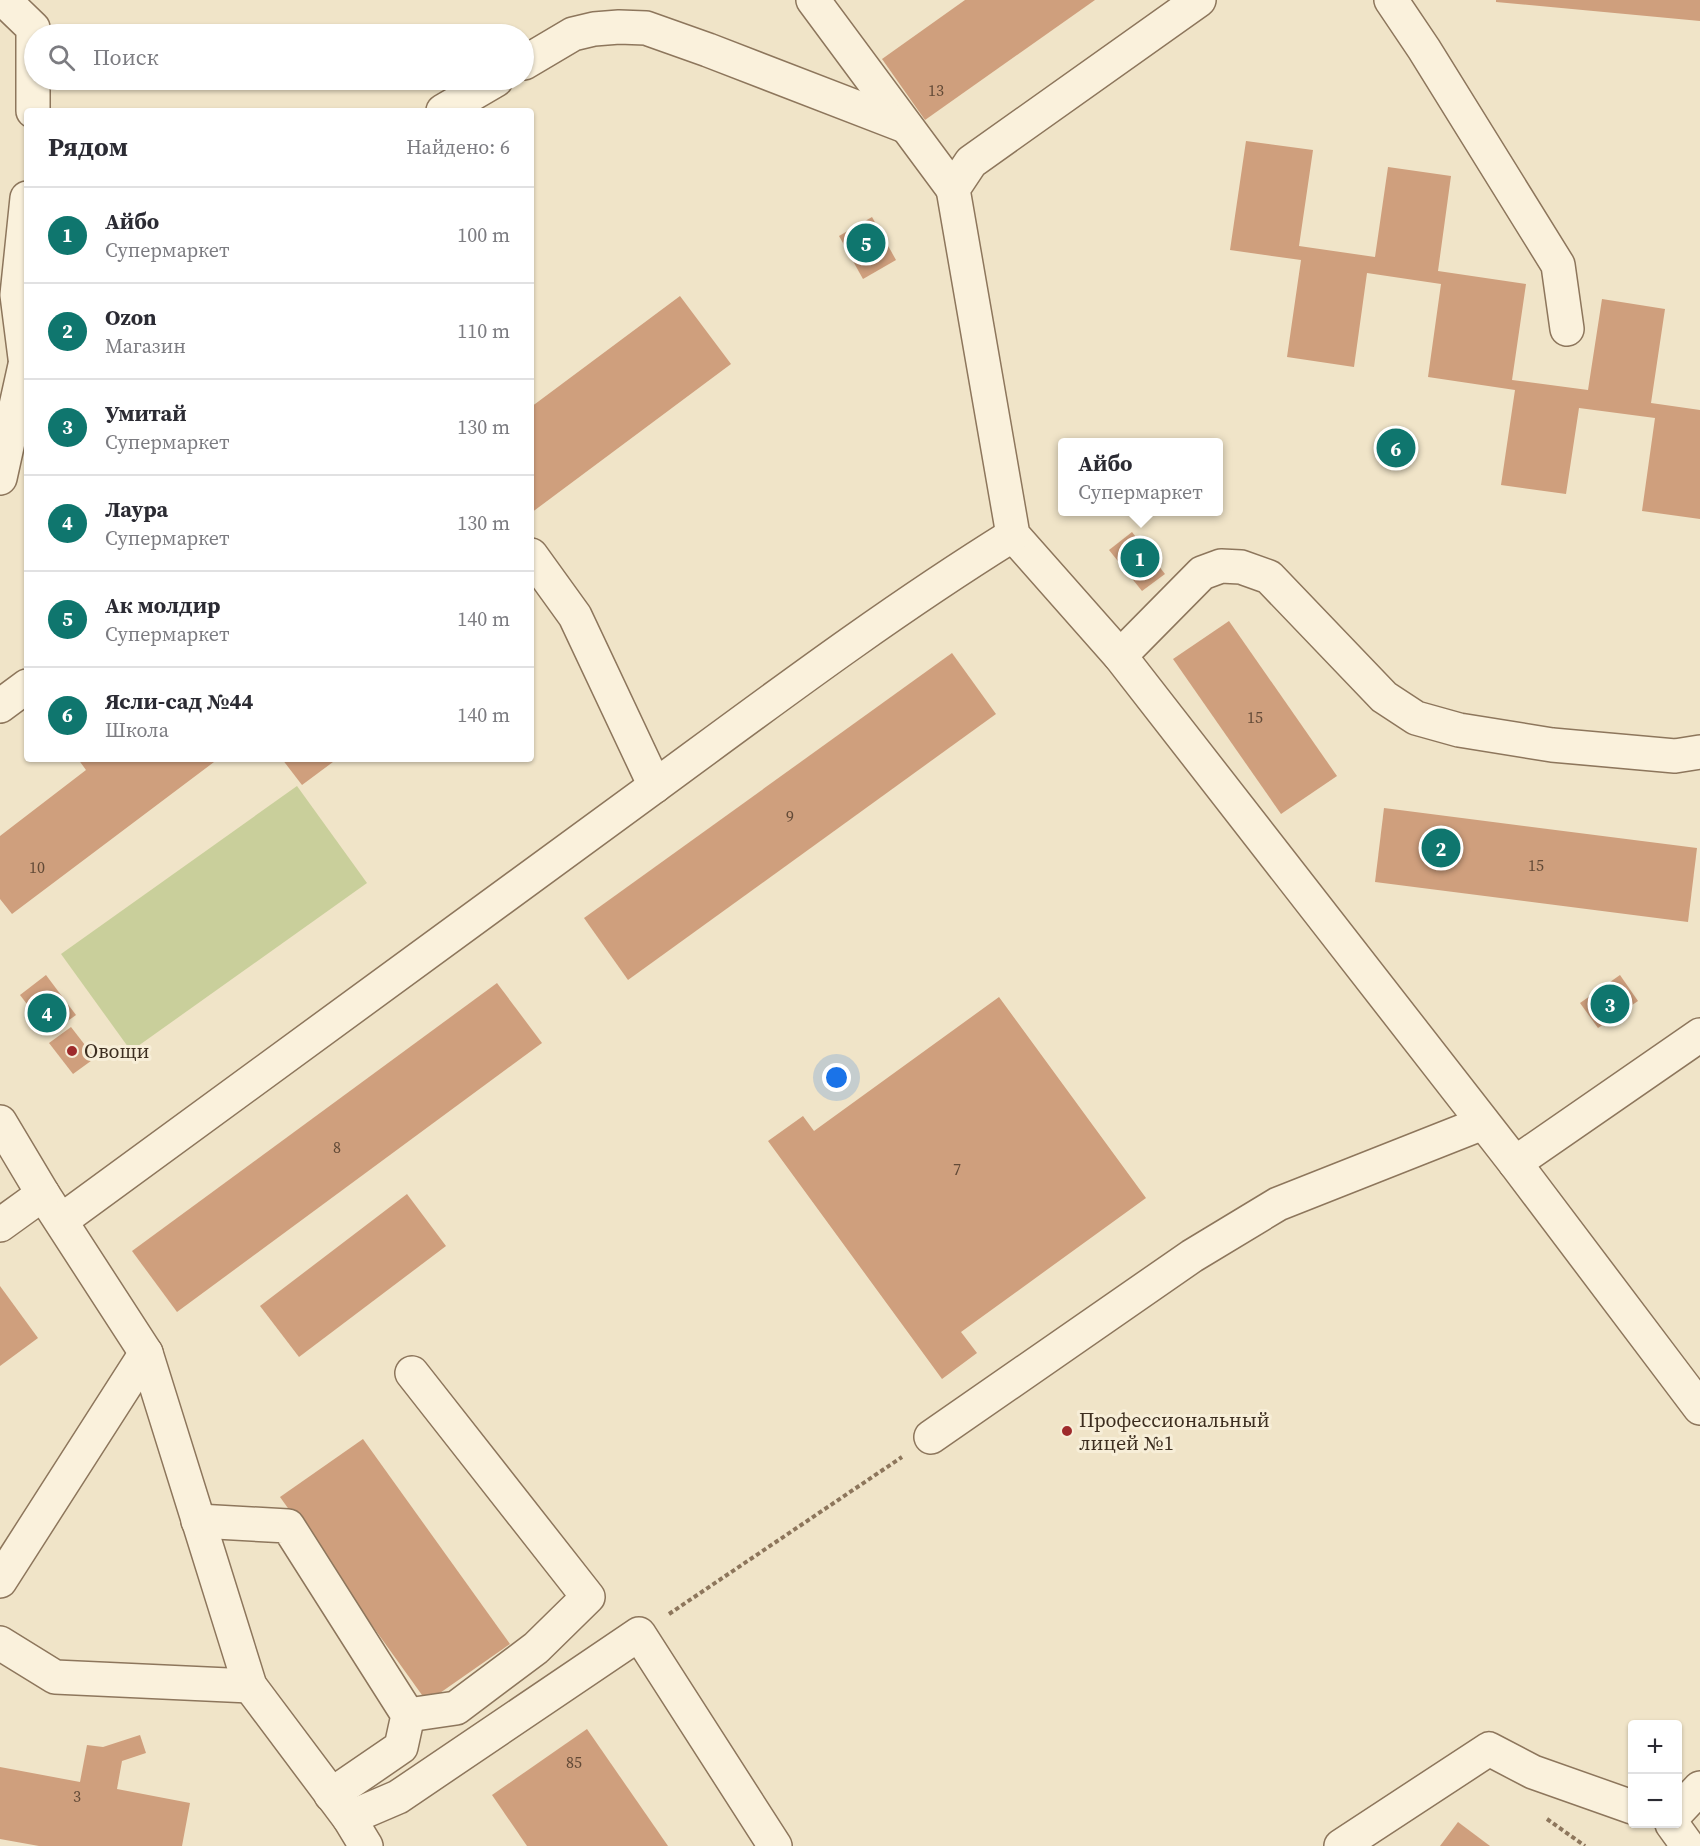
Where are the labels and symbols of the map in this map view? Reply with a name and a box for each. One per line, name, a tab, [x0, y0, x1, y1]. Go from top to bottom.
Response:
house number: 13	[928, 79, 944, 101]
pin: 5	[846, 220, 886, 266]
pin: 6	[1376, 426, 1416, 470]
pin: 1	[1120, 536, 1160, 580]
house number: 15	[1247, 706, 1263, 728]
house number: 9	[786, 805, 794, 827]
pin: 2	[1422, 826, 1460, 870]
house number: 15	[1528, 854, 1544, 876]
house number: 10	[29, 856, 45, 878]
pin: 3	[1590, 982, 1630, 1026]
pin: 4	[28, 990, 66, 1036]
place label: Овощи	[84, 1037, 150, 1065]
marker: Овощи	[65, 1044, 79, 1058]
your location	[822, 1063, 851, 1092]
house number: 8	[333, 1136, 341, 1158]
house number: 7	[953, 1158, 961, 1180]
place label: Профессиональный лицей №1	[1079, 1406, 1270, 1457]
marker: Профессиональный лицей №1	[1060, 1424, 1074, 1438]
house number: 85	[566, 1751, 582, 1773]
house number: 3	[73, 1785, 81, 1807]

